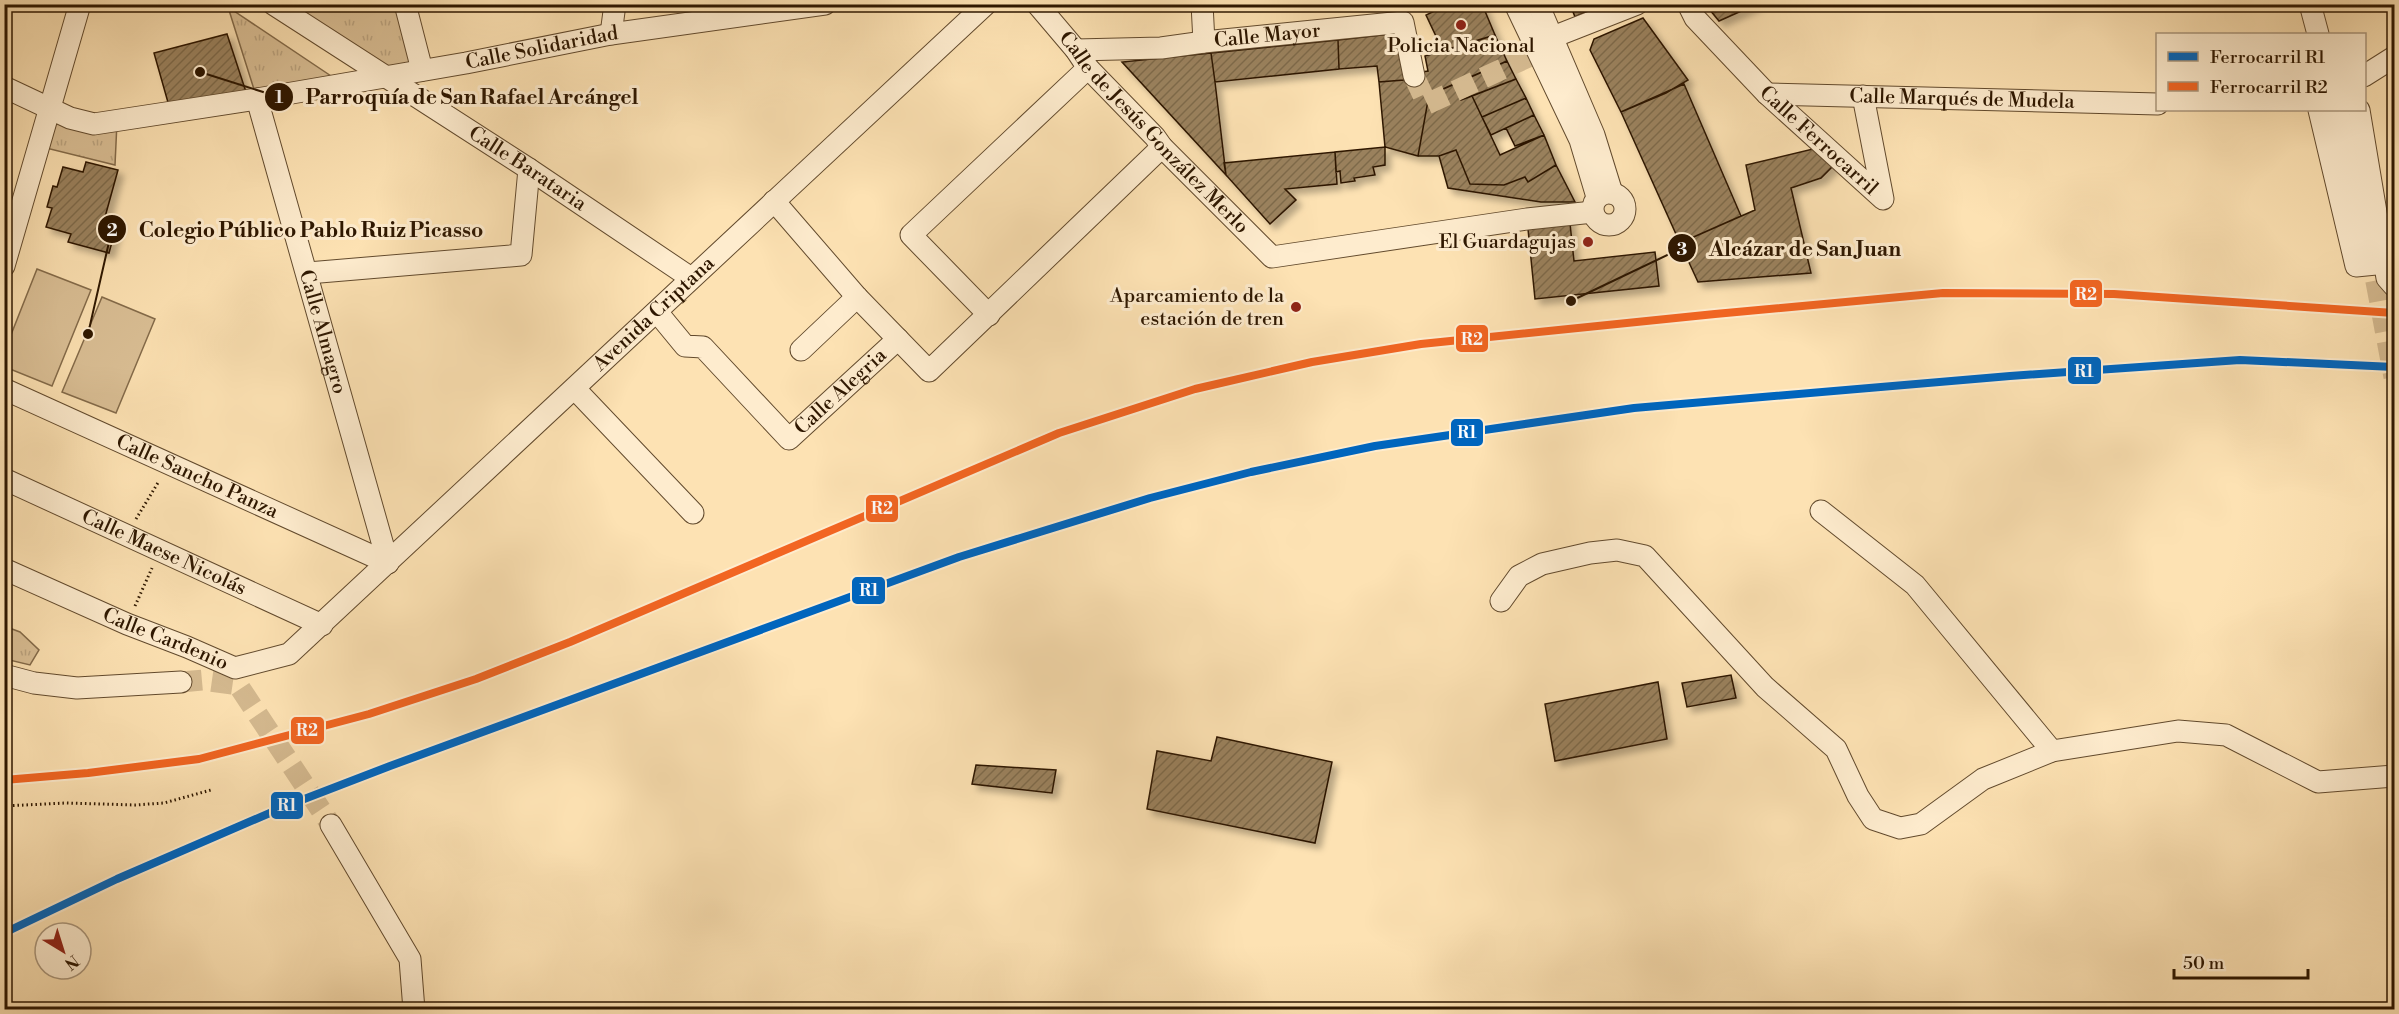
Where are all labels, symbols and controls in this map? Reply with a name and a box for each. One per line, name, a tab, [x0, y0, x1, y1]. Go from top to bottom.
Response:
street label: Calle Mayor	[1213, 18, 1322, 53]
marker: Policia Nacional	[1454, 18, 1468, 32]
street label: Calle Solidaridad	[463, 21, 620, 75]
street label: Calle de Jesús González Merlo	[1053, 26, 1254, 239]
legend	[2156, 33, 2366, 111]
place label: Policia Nacional	[1387, 34, 1535, 59]
text: Ferrocarril R1	[2210, 46, 2325, 69]
text: Ferrocarril R2	[2210, 76, 2328, 99]
callout: Parroquía de San Rafael Arcángel	[264, 77, 651, 116]
street label: Calle Ferrocarril	[1754, 81, 1883, 201]
street label: Calle Marqués de Mudela	[1849, 84, 2076, 114]
text: Parroquía de San Rafael Arcángel	[306, 85, 639, 111]
text: 1	[275, 86, 284, 109]
street label: Calle Barataria	[464, 121, 592, 217]
callout: Colegio Público Pablo Ruiz Picasso	[97, 210, 496, 249]
text: Colegio Público Pablo Ruiz Picasso	[139, 218, 483, 244]
text: 2	[106, 219, 118, 242]
callout: Alcázar de San Juan	[1667, 229, 1913, 268]
place label: El Guardagujas	[1439, 230, 1576, 255]
marker: El Guardagujas	[1581, 235, 1595, 249]
text: Alcázar de San Juan	[1708, 237, 1901, 263]
text: 3	[1677, 238, 1688, 261]
street label: Avenida Criptana	[587, 250, 720, 377]
street label: Calle Almagro	[293, 267, 352, 397]
line badge: R2	[2069, 279, 2103, 308]
place label: Aparcamiento de la estación de tren	[1109, 284, 1285, 332]
text: R2	[2075, 285, 2097, 305]
marker: Aparcamiento de la estación de tren	[1289, 300, 1303, 314]
line badge: R2	[1455, 324, 1489, 353]
text: R2	[1461, 330, 1483, 350]
street label: Calle Alegria	[789, 343, 893, 440]
line badge: R1	[2067, 356, 2102, 385]
text: R1	[2074, 362, 2094, 382]
line badge: R1	[1450, 418, 1484, 447]
text: R1	[1457, 423, 1477, 443]
street label: Calle Sancho Panza	[112, 429, 283, 524]
line badge: R2	[865, 494, 899, 523]
text: R2	[871, 499, 893, 519]
street label: Calle Maese Nicolás	[78, 504, 250, 601]
line badge: R1	[851, 576, 886, 605]
text: R1	[859, 581, 879, 601]
street label: Calle Cardenio	[99, 602, 232, 676]
line badge: R2	[290, 716, 325, 745]
text: R2	[296, 721, 318, 741]
line badge: R1	[270, 791, 304, 820]
text: R1	[277, 796, 297, 816]
north arrow	[33, 921, 93, 981]
scale bar	[2174, 942, 2308, 980]
text: N	[60, 950, 83, 974]
text: 50 m	[2183, 952, 2225, 975]

